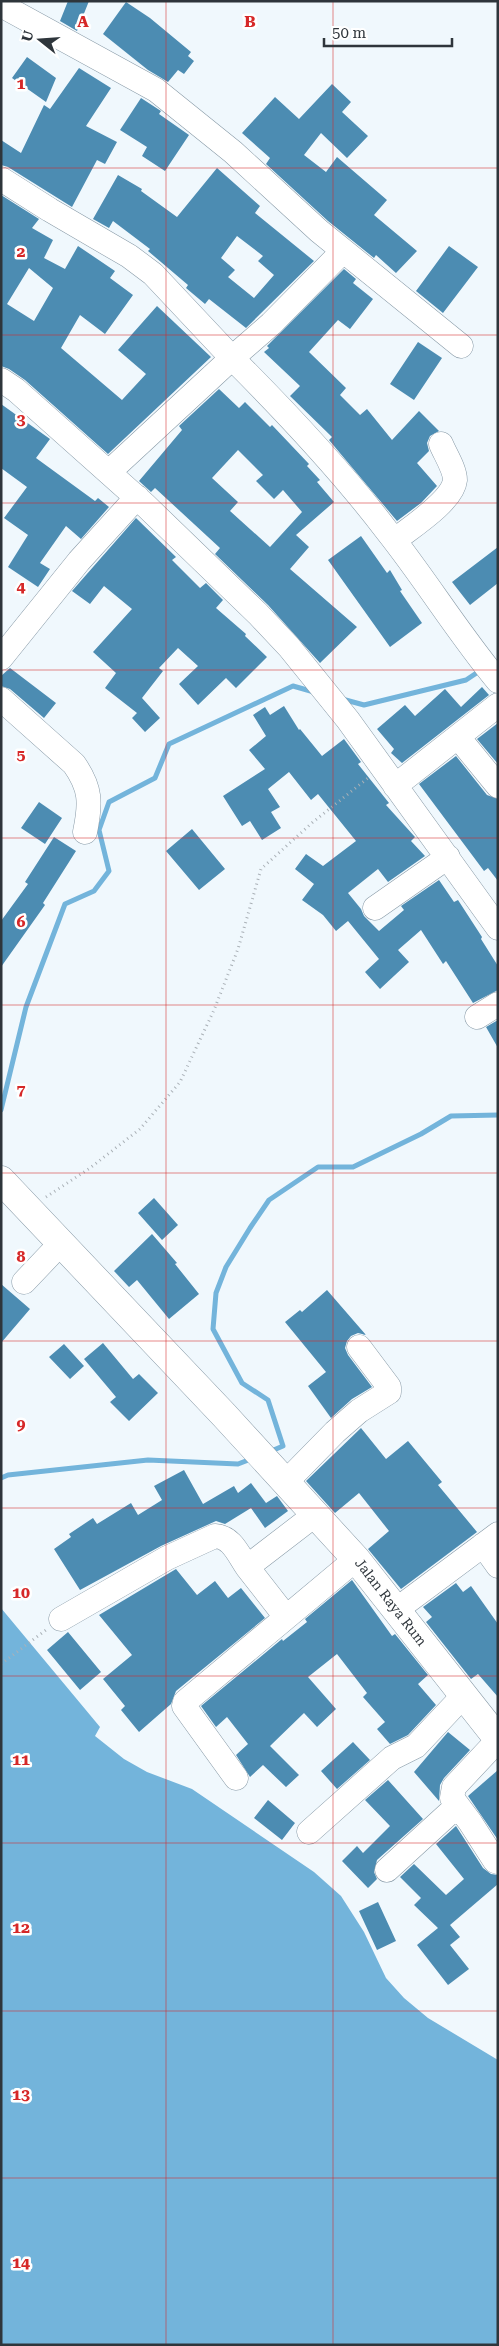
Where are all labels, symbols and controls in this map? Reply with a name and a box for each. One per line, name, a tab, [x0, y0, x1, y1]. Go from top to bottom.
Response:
text: A	[77, 12, 89, 31]
text: B	[244, 12, 256, 31]
north arrow	[15, 15, 65, 65]
scale bar	[324, 15, 452, 47]
text: 50 m	[332, 24, 367, 42]
text: U	[18, 28, 37, 44]
text: 1	[17, 74, 26, 93]
text: 2	[17, 242, 26, 261]
text: 3	[17, 410, 26, 429]
text: 4	[17, 577, 26, 596]
text: 5	[17, 745, 26, 764]
text: 6	[17, 912, 26, 931]
text: 7	[17, 1080, 26, 1099]
text: 8	[17, 1247, 26, 1266]
text: 9	[17, 1415, 26, 1434]
street label: Jalan Raya Rum	[352, 1555, 430, 1649]
text: 10	[12, 1583, 30, 1602]
text: 11	[12, 1750, 30, 1769]
text: 12	[12, 1918, 30, 1937]
text: 13	[12, 2085, 30, 2104]
text: 14	[12, 2253, 30, 2272]

